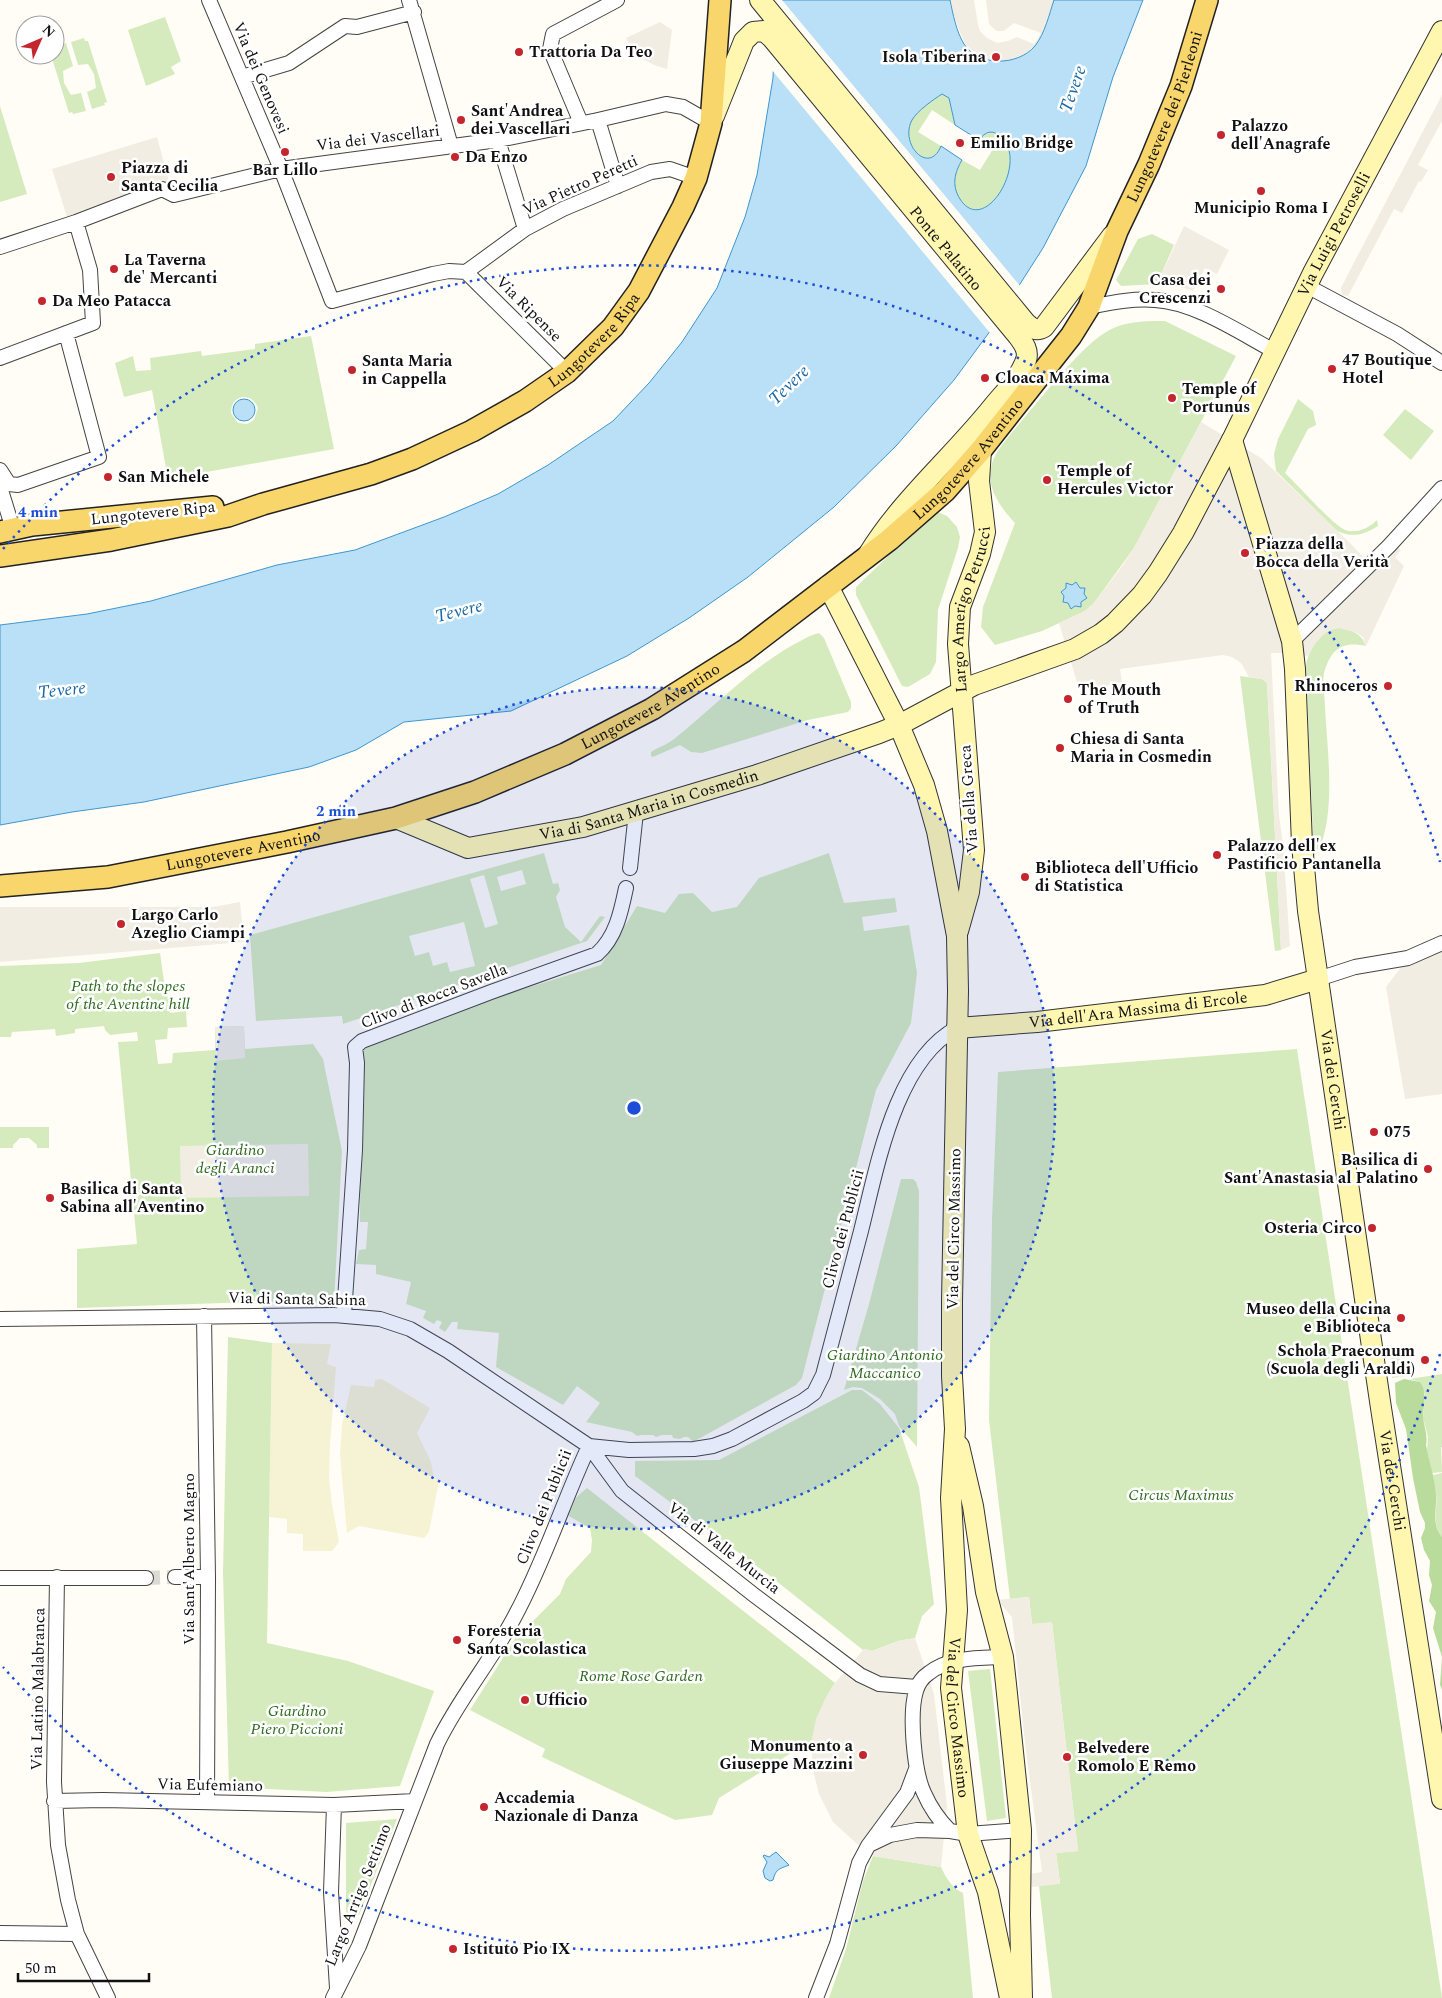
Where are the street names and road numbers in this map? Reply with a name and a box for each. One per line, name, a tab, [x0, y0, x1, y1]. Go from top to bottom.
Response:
street label: Via dei Genovesi	[227, 18, 295, 138]
street label: Lungotevere dei Pierleoni	[1120, 28, 1209, 207]
street label: Via dei Vascellari	[315, 119, 441, 157]
street label: Via Pietro Peretti	[518, 149, 642, 221]
street label: Via Luigi Petroselli	[1291, 168, 1377, 301]
street label: Ponte Palatino	[903, 201, 988, 296]
street label: Via Ripense	[490, 270, 568, 348]
street label: Lungotevere Ripa	[543, 288, 646, 394]
street label: Lungotevere Aventino	[907, 393, 1030, 526]
street label: Lungotevere Ripa	[90, 495, 217, 531]
street label: Largo Amerigo Petrucci	[946, 525, 997, 694]
street label: Lungotevere Aventino	[576, 657, 725, 756]
street label: Via della Greca	[953, 744, 985, 854]
street label: Via di Santa Maria in Cosmedin	[537, 763, 761, 847]
street label: Lungotevere Aventino	[164, 823, 323, 877]
street label: Clivo di Rocca Savella	[357, 957, 511, 1035]
street label: Via dell'Ara Massima di Ercole	[1028, 985, 1249, 1035]
street label: Via dei Cerchi	[1314, 1028, 1352, 1132]
street label: Via del Circo Massimo	[941, 1148, 967, 1310]
street label: Clivo dei Publicii	[816, 1167, 870, 1291]
street label: Via di Santa Sabina	[228, 1286, 366, 1312]
street label: Via dei Cerchi	[1373, 1428, 1412, 1533]
street label: Clivo dei Publicii	[510, 1446, 578, 1568]
street label: Via Sant'Alberto Magno	[177, 1473, 201, 1645]
street label: Via di Valle Murcia	[662, 1496, 786, 1600]
street label: Via Latino Malabranca	[25, 1607, 51, 1771]
street label: Via del Circo Massimo	[939, 1636, 976, 1799]
street label: Via Eufemiano	[157, 1772, 263, 1798]
street label: Largo Arrigo Settimo	[318, 1820, 398, 1970]

